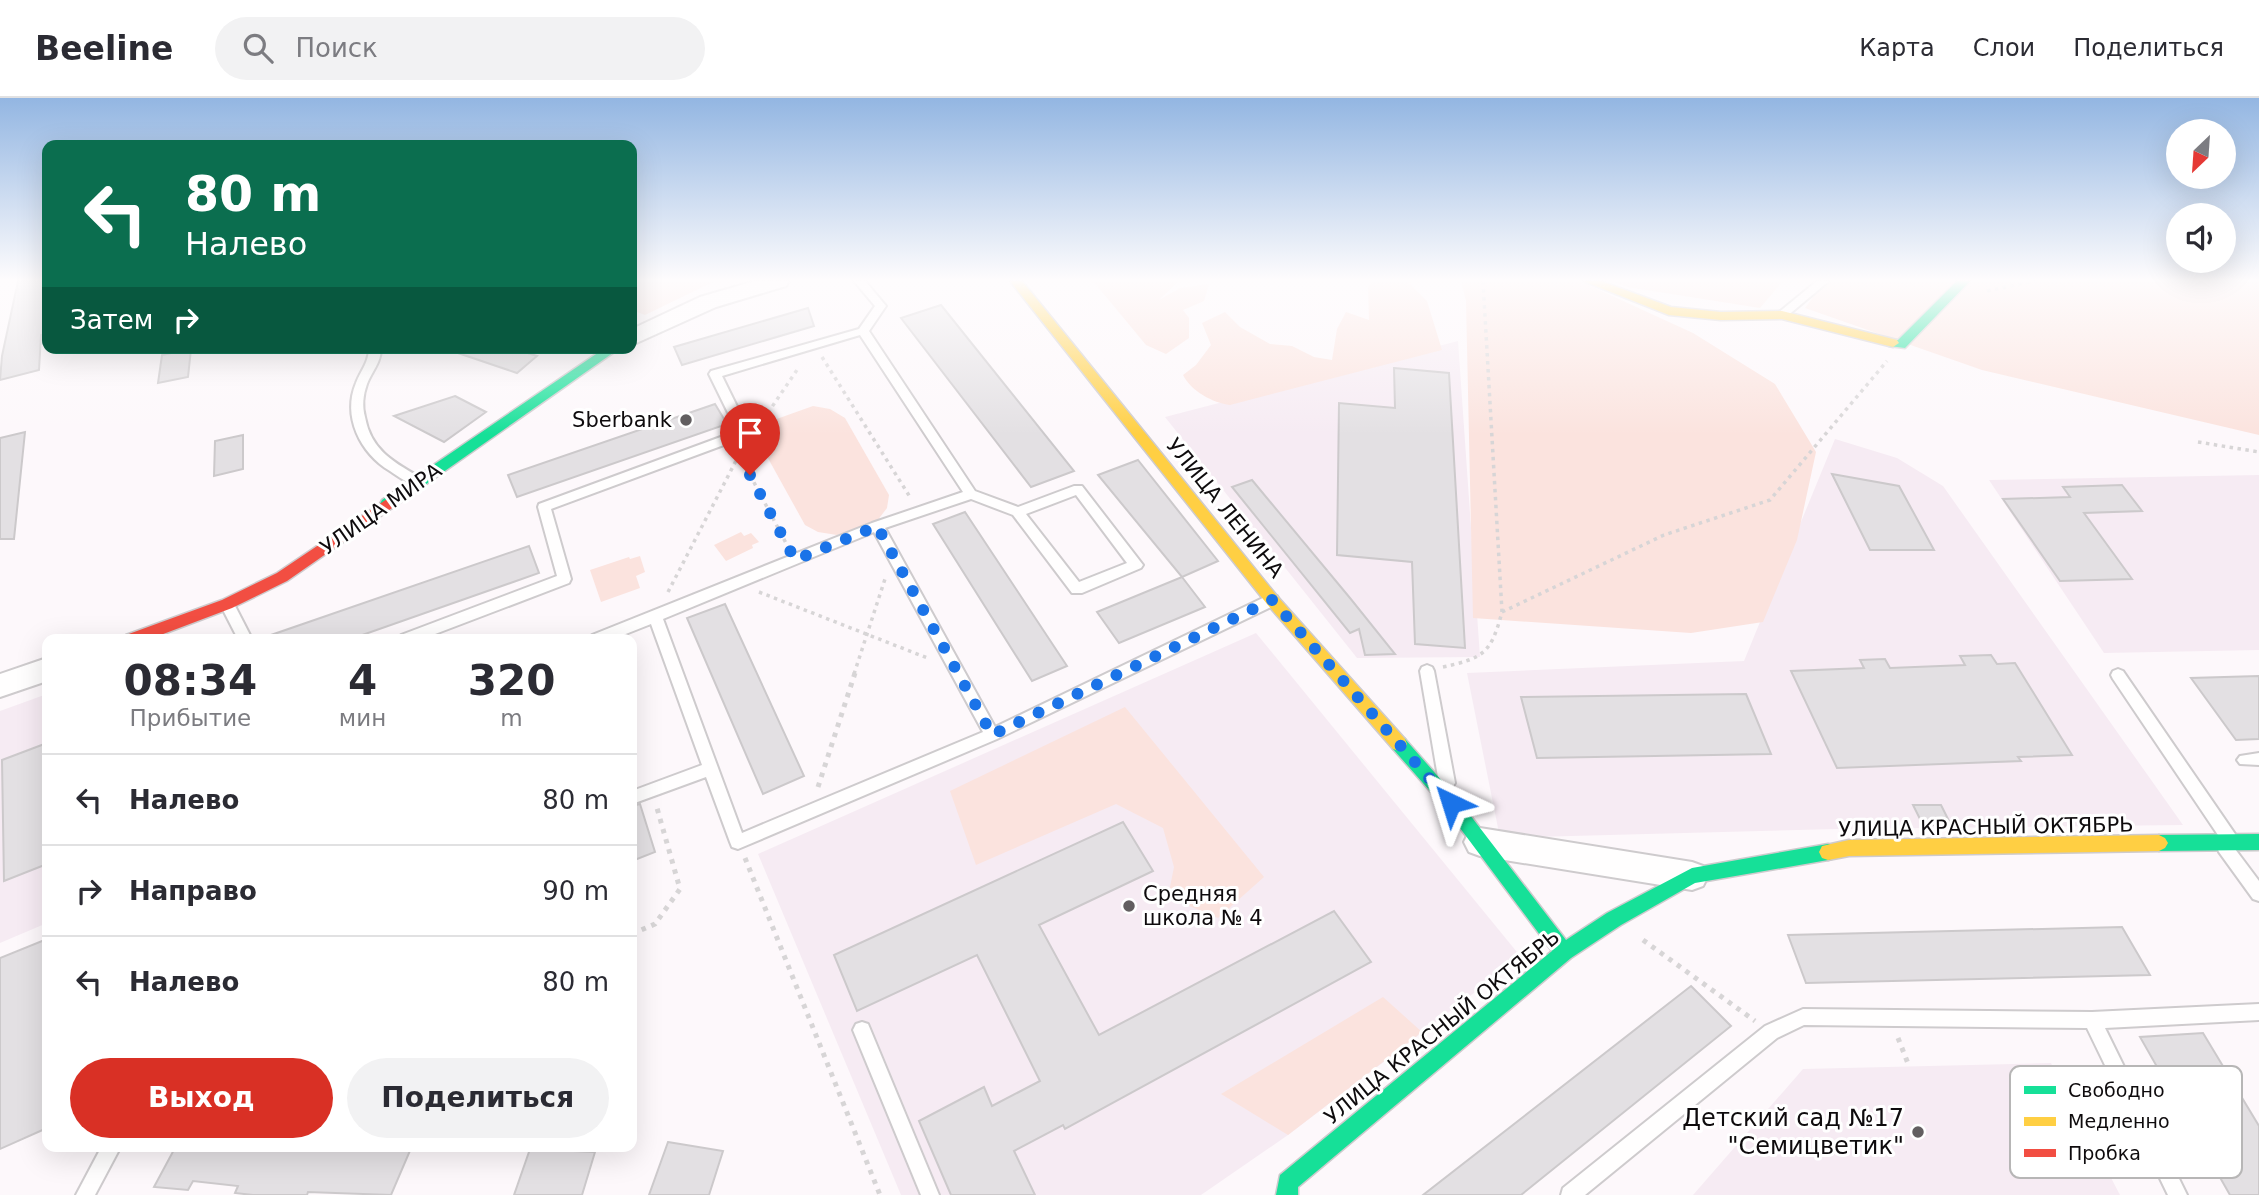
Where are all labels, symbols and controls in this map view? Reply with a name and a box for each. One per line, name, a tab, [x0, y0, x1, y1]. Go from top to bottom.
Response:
search box	[215, 17, 705, 80]
text: Beeline	[35, 29, 173, 68]
icon: search	[239, 29, 277, 67]
text: Поиск	[295, 33, 378, 63]
text: Карта	[1859, 34, 1935, 62]
text: Слои	[1973, 34, 2035, 62]
text: Поделиться	[2073, 34, 2224, 62]
north arrow	[2166, 119, 2236, 189]
map controls	[2166, 119, 2236, 273]
text: 80 m	[185, 166, 321, 223]
icon: left	[70, 168, 161, 259]
button: sound	[2166, 203, 2236, 273]
text: Налево	[185, 225, 307, 263]
icon: right	[167, 301, 205, 339]
text: Затем	[70, 305, 153, 335]
pin	[720, 403, 780, 475]
place label: Sberbank	[572, 408, 673, 432]
marker: Sberbank	[678, 412, 694, 428]
icon: arrive	[731, 414, 769, 452]
street label: УЛИЦА ЛЕНИНА	[1161, 433, 1289, 583]
street label: УЛИЦА МИРА	[316, 458, 447, 560]
text: 08:34	[124, 656, 257, 705]
text: 4	[348, 656, 377, 705]
text: 320	[468, 656, 555, 705]
text: Прибытие	[130, 705, 251, 731]
text: мин	[339, 705, 386, 731]
text: m	[500, 705, 523, 731]
position arrow	[1414, 766, 1488, 840]
icon: left	[70, 781, 108, 819]
text: Налево	[129, 785, 239, 815]
text: 80 m	[542, 785, 609, 815]
street label: УЛИЦА КРАСНЫЙ ОКТЯБРЬ	[1838, 811, 2134, 842]
icon: right	[70, 872, 108, 910]
text: Направо	[129, 876, 257, 906]
text: 90 m	[542, 876, 609, 906]
place label: Средняя школа № 4	[1143, 882, 1263, 930]
marker: Средняя школа № 4	[1121, 898, 1137, 914]
street label: УЛИЦА КРАСНЫЙ ОКТЯБРЬ	[1319, 924, 1564, 1129]
icon: left	[70, 963, 108, 1001]
text: Налево	[129, 967, 239, 997]
text: 80 m	[542, 967, 609, 997]
button: Выход	[70, 1058, 333, 1138]
button: Поделиться	[347, 1058, 609, 1138]
legend	[2010, 1066, 2242, 1178]
text: Свободно	[2068, 1079, 2165, 1101]
place label: Детский сад №17 "Семицветик"	[1682, 1104, 1904, 1160]
text: Медленно	[2068, 1110, 2170, 1132]
marker: Детский сад №17 "Семицветик"	[1910, 1124, 1926, 1140]
text: Пробка	[2068, 1142, 2141, 1164]

